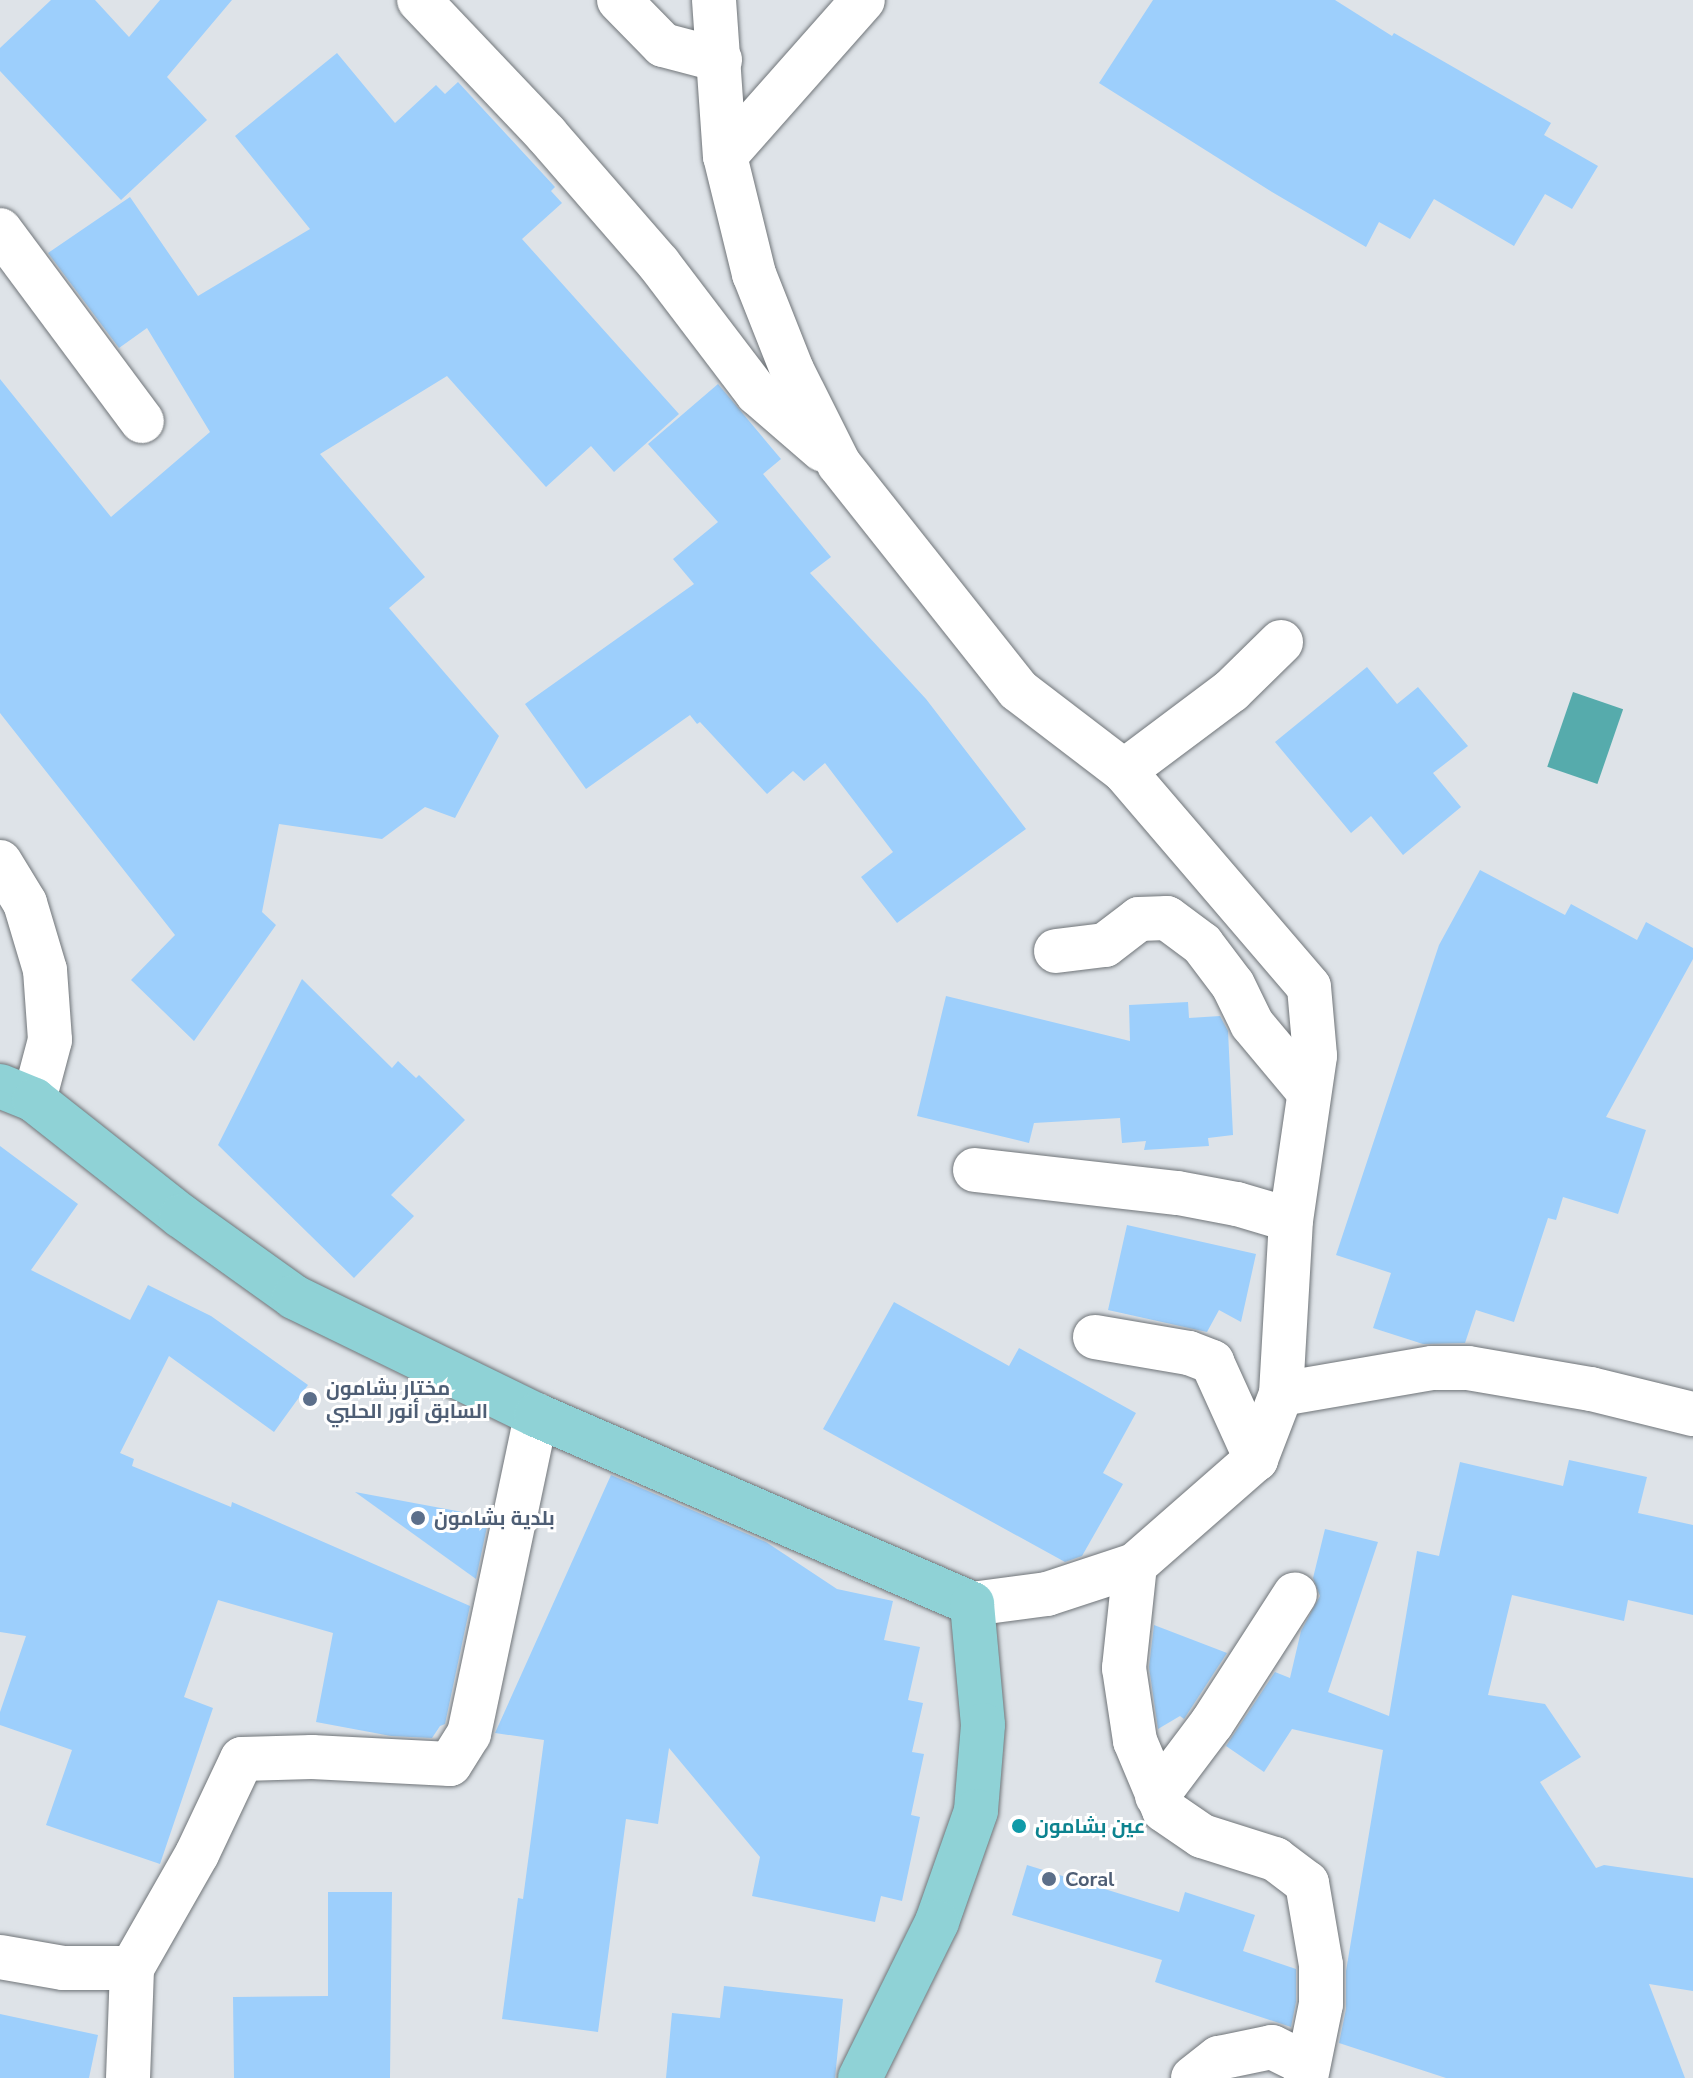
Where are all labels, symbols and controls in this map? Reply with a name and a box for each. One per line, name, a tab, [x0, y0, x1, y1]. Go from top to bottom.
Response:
place label: مختار بشامون السابق أنور الحلبي	[326, 1376, 488, 1423]
marker: مختار بشامون السابق أنور الحلبي	[301, 1390, 319, 1408]
place label: بلدية بشامون	[434, 1506, 555, 1530]
marker: بلدية بشامون	[409, 1509, 427, 1527]
place label: عين بشامون	[1035, 1814, 1145, 1838]
marker: عين بشامون	[1010, 1817, 1028, 1835]
place label: Coral	[1065, 1867, 1114, 1891]
marker: Coral	[1040, 1870, 1058, 1888]

